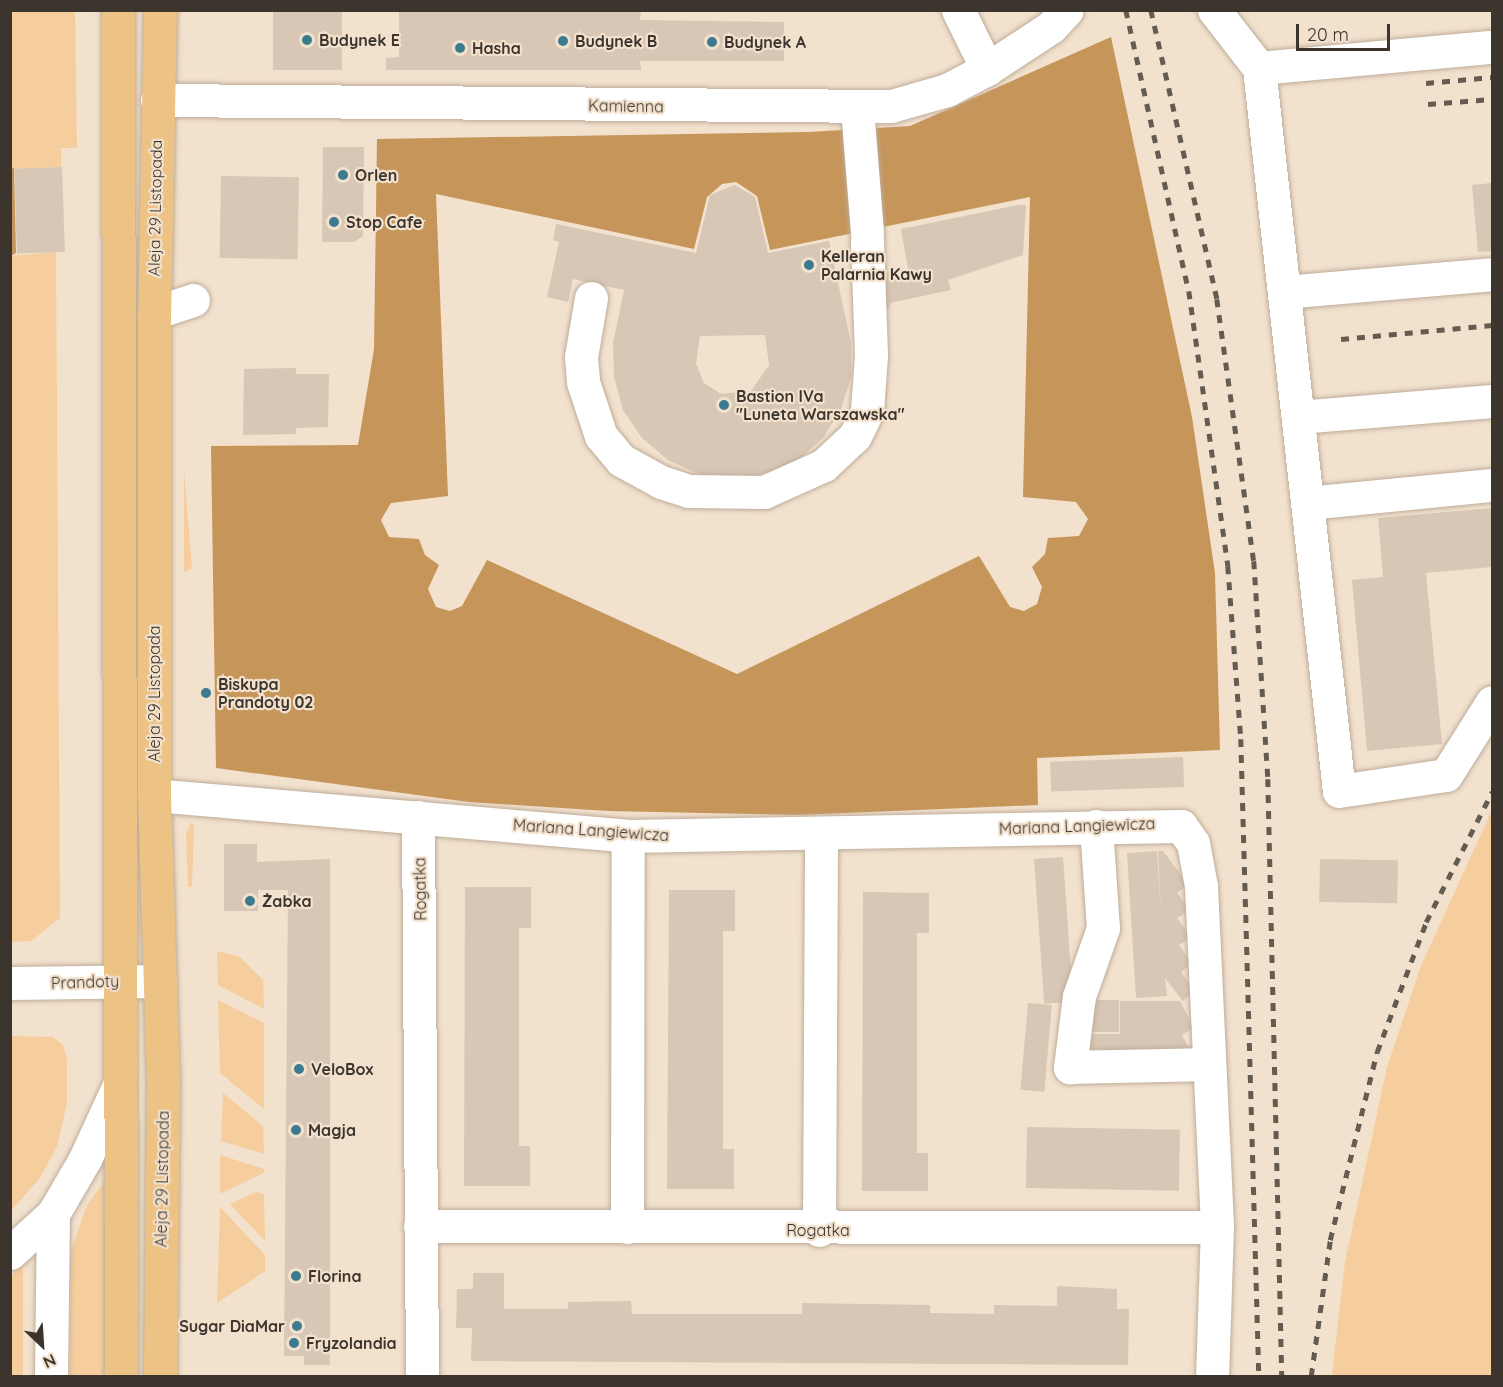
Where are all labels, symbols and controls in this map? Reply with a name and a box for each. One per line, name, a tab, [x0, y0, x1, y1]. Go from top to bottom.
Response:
scale bar	[1299, 12, 1394, 50]
text: 20 m	[1307, 23, 1349, 46]
place label: Budynek E	[319, 30, 400, 50]
place label: Budynek B	[575, 31, 657, 51]
place label: Budynek A	[724, 32, 806, 52]
marker: Budynek E	[300, 33, 314, 47]
marker: Budynek B	[556, 34, 570, 48]
marker: Budynek A	[705, 35, 719, 49]
place label: Hasha	[472, 38, 521, 58]
marker: Hasha	[453, 41, 467, 55]
street label: Kamienna	[588, 96, 664, 116]
street label: Aleja 29 Listopada	[144, 139, 166, 277]
place label: Orlen	[355, 165, 397, 185]
marker: Orlen	[336, 168, 350, 182]
place label: Stop Cafe	[346, 212, 423, 232]
marker: Stop Cafe	[327, 215, 341, 229]
place label: Kelleran Palarnia Kawy	[821, 246, 932, 284]
marker: Kelleran Palarnia Kawy	[802, 258, 816, 272]
place label: Bastion IVa "Luneta Warszawska"	[736, 386, 905, 424]
marker: Bastion IVa "Luneta Warszawska"	[717, 398, 731, 412]
street label: Aleja 29 Listopada	[144, 626, 164, 762]
place label: Biskupa Prandoty 02	[218, 674, 313, 712]
marker: Biskupa Prandoty 02	[199, 686, 213, 700]
street label: Mariana Langiewicza	[998, 814, 1156, 838]
street label: Mariana Langiewicza	[512, 815, 670, 845]
street label: Rogatka	[410, 857, 430, 921]
place label: Żabka	[262, 891, 312, 911]
marker: Żabka	[243, 894, 257, 908]
street label: Prandoty	[51, 971, 119, 993]
place label: VeloBox	[311, 1059, 373, 1079]
marker: VeloBox	[292, 1062, 306, 1076]
street label: Aleja 29 Listopada	[151, 1110, 173, 1248]
place label: Magja	[308, 1120, 356, 1140]
marker: Magja	[289, 1123, 303, 1137]
street label: Rogatka	[786, 1220, 850, 1240]
place label: Florina	[308, 1266, 361, 1286]
marker: Florina	[289, 1269, 303, 1283]
north arrow	[12, 1315, 72, 1375]
place label: Sugar DiaMar	[179, 1316, 285, 1336]
marker: Sugar DiaMar	[290, 1319, 304, 1333]
place label: Fryzolandia	[306, 1333, 397, 1353]
marker: Fryzolandia	[287, 1336, 301, 1350]
text: N	[40, 1350, 59, 1373]

